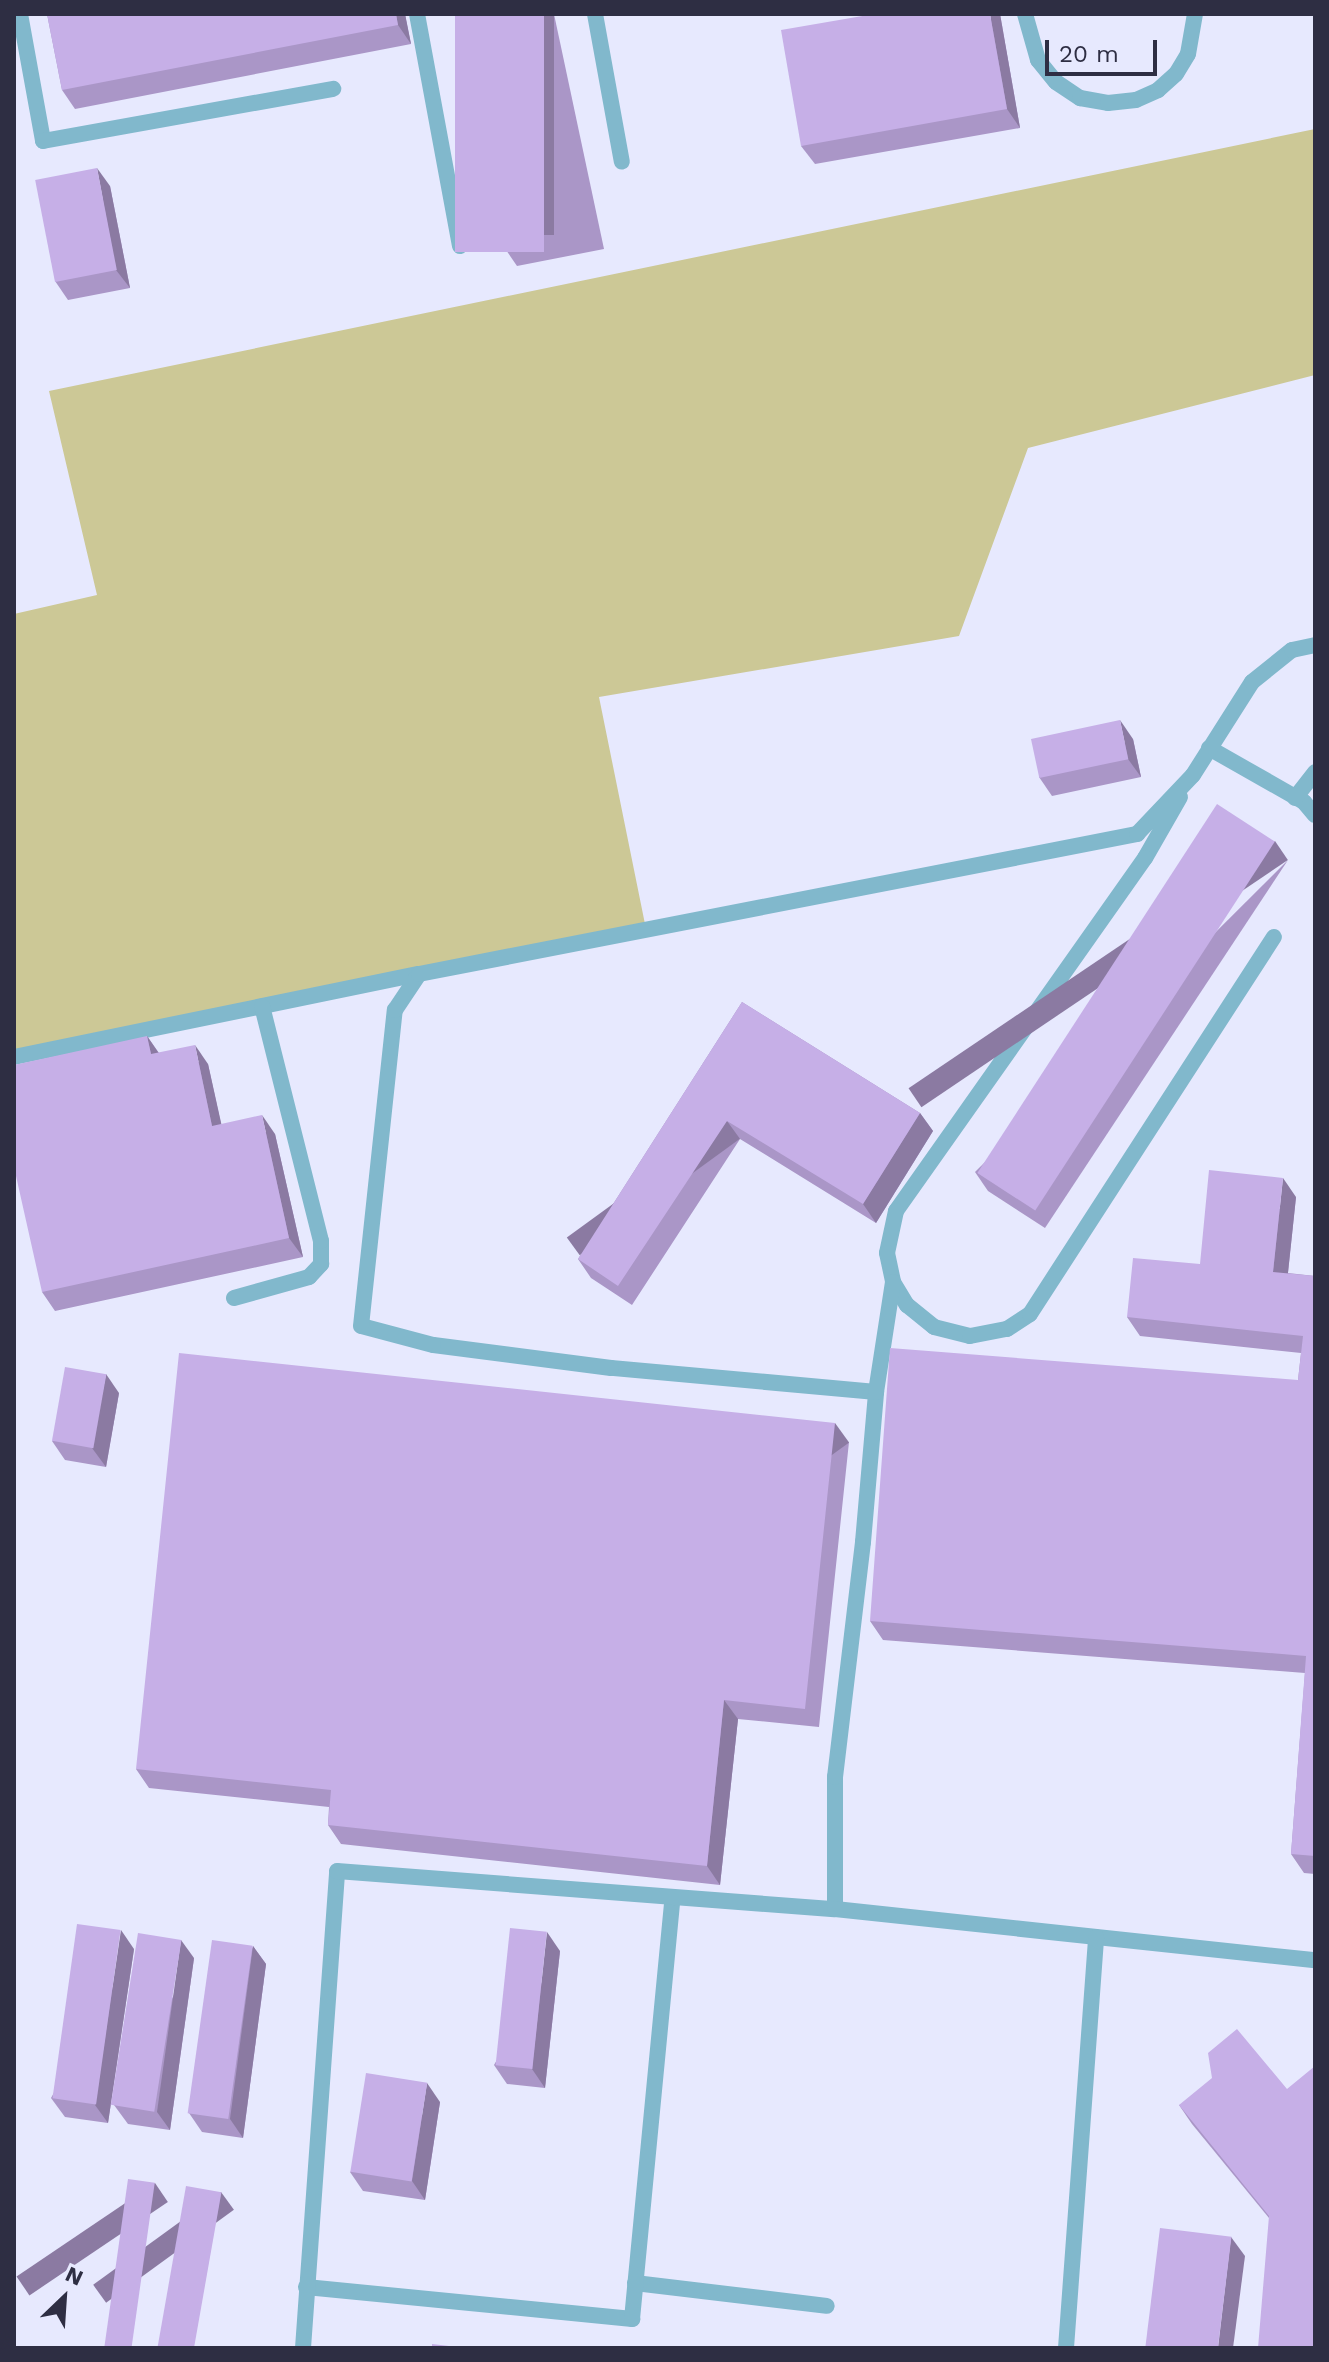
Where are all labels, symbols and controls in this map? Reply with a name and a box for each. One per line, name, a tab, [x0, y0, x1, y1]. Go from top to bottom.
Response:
scale bar	[1049, 24, 1161, 74]
text: 20 m	[1059, 40, 1119, 68]
north arrow	[24, 2258, 104, 2338]
text: N	[62, 2261, 87, 2291]

